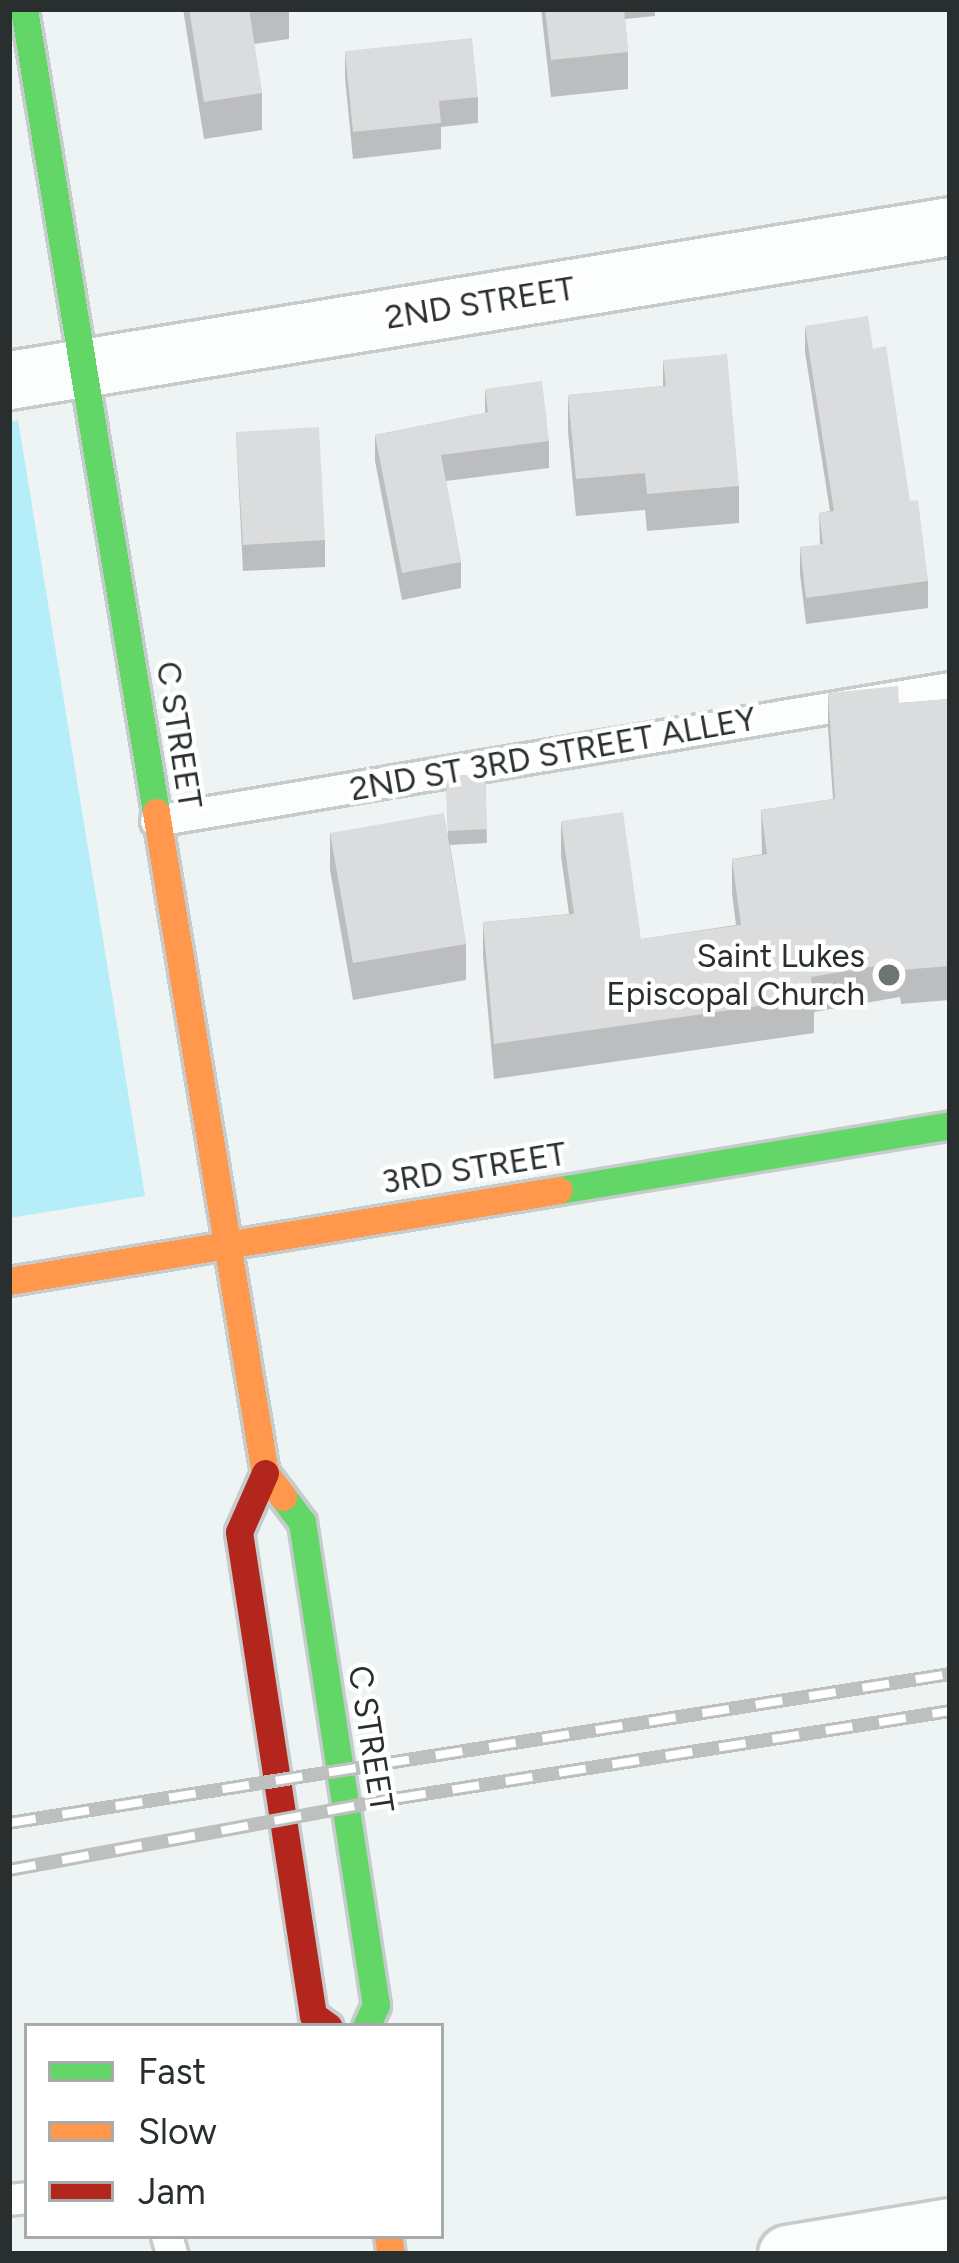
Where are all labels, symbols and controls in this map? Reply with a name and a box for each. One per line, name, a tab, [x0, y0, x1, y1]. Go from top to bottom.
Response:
street label: 2ND STREET	[382, 268, 578, 338]
street label: C STREET	[148, 659, 210, 811]
street label: 2ND ST 3RD STREET ALLEY	[347, 699, 759, 809]
place label: Saint Lukes Episcopal Church	[606, 936, 865, 1014]
marker: Saint Lukes Episcopal Church	[876, 962, 902, 988]
street label: 3RD STREET	[379, 1134, 569, 1202]
street label: C STREET	[340, 1663, 402, 1815]
legend	[24, 2023, 444, 2239]
text: Fast	[138, 2050, 206, 2093]
text: Slow	[138, 2110, 217, 2153]
text: Jam	[138, 2170, 206, 2213]

